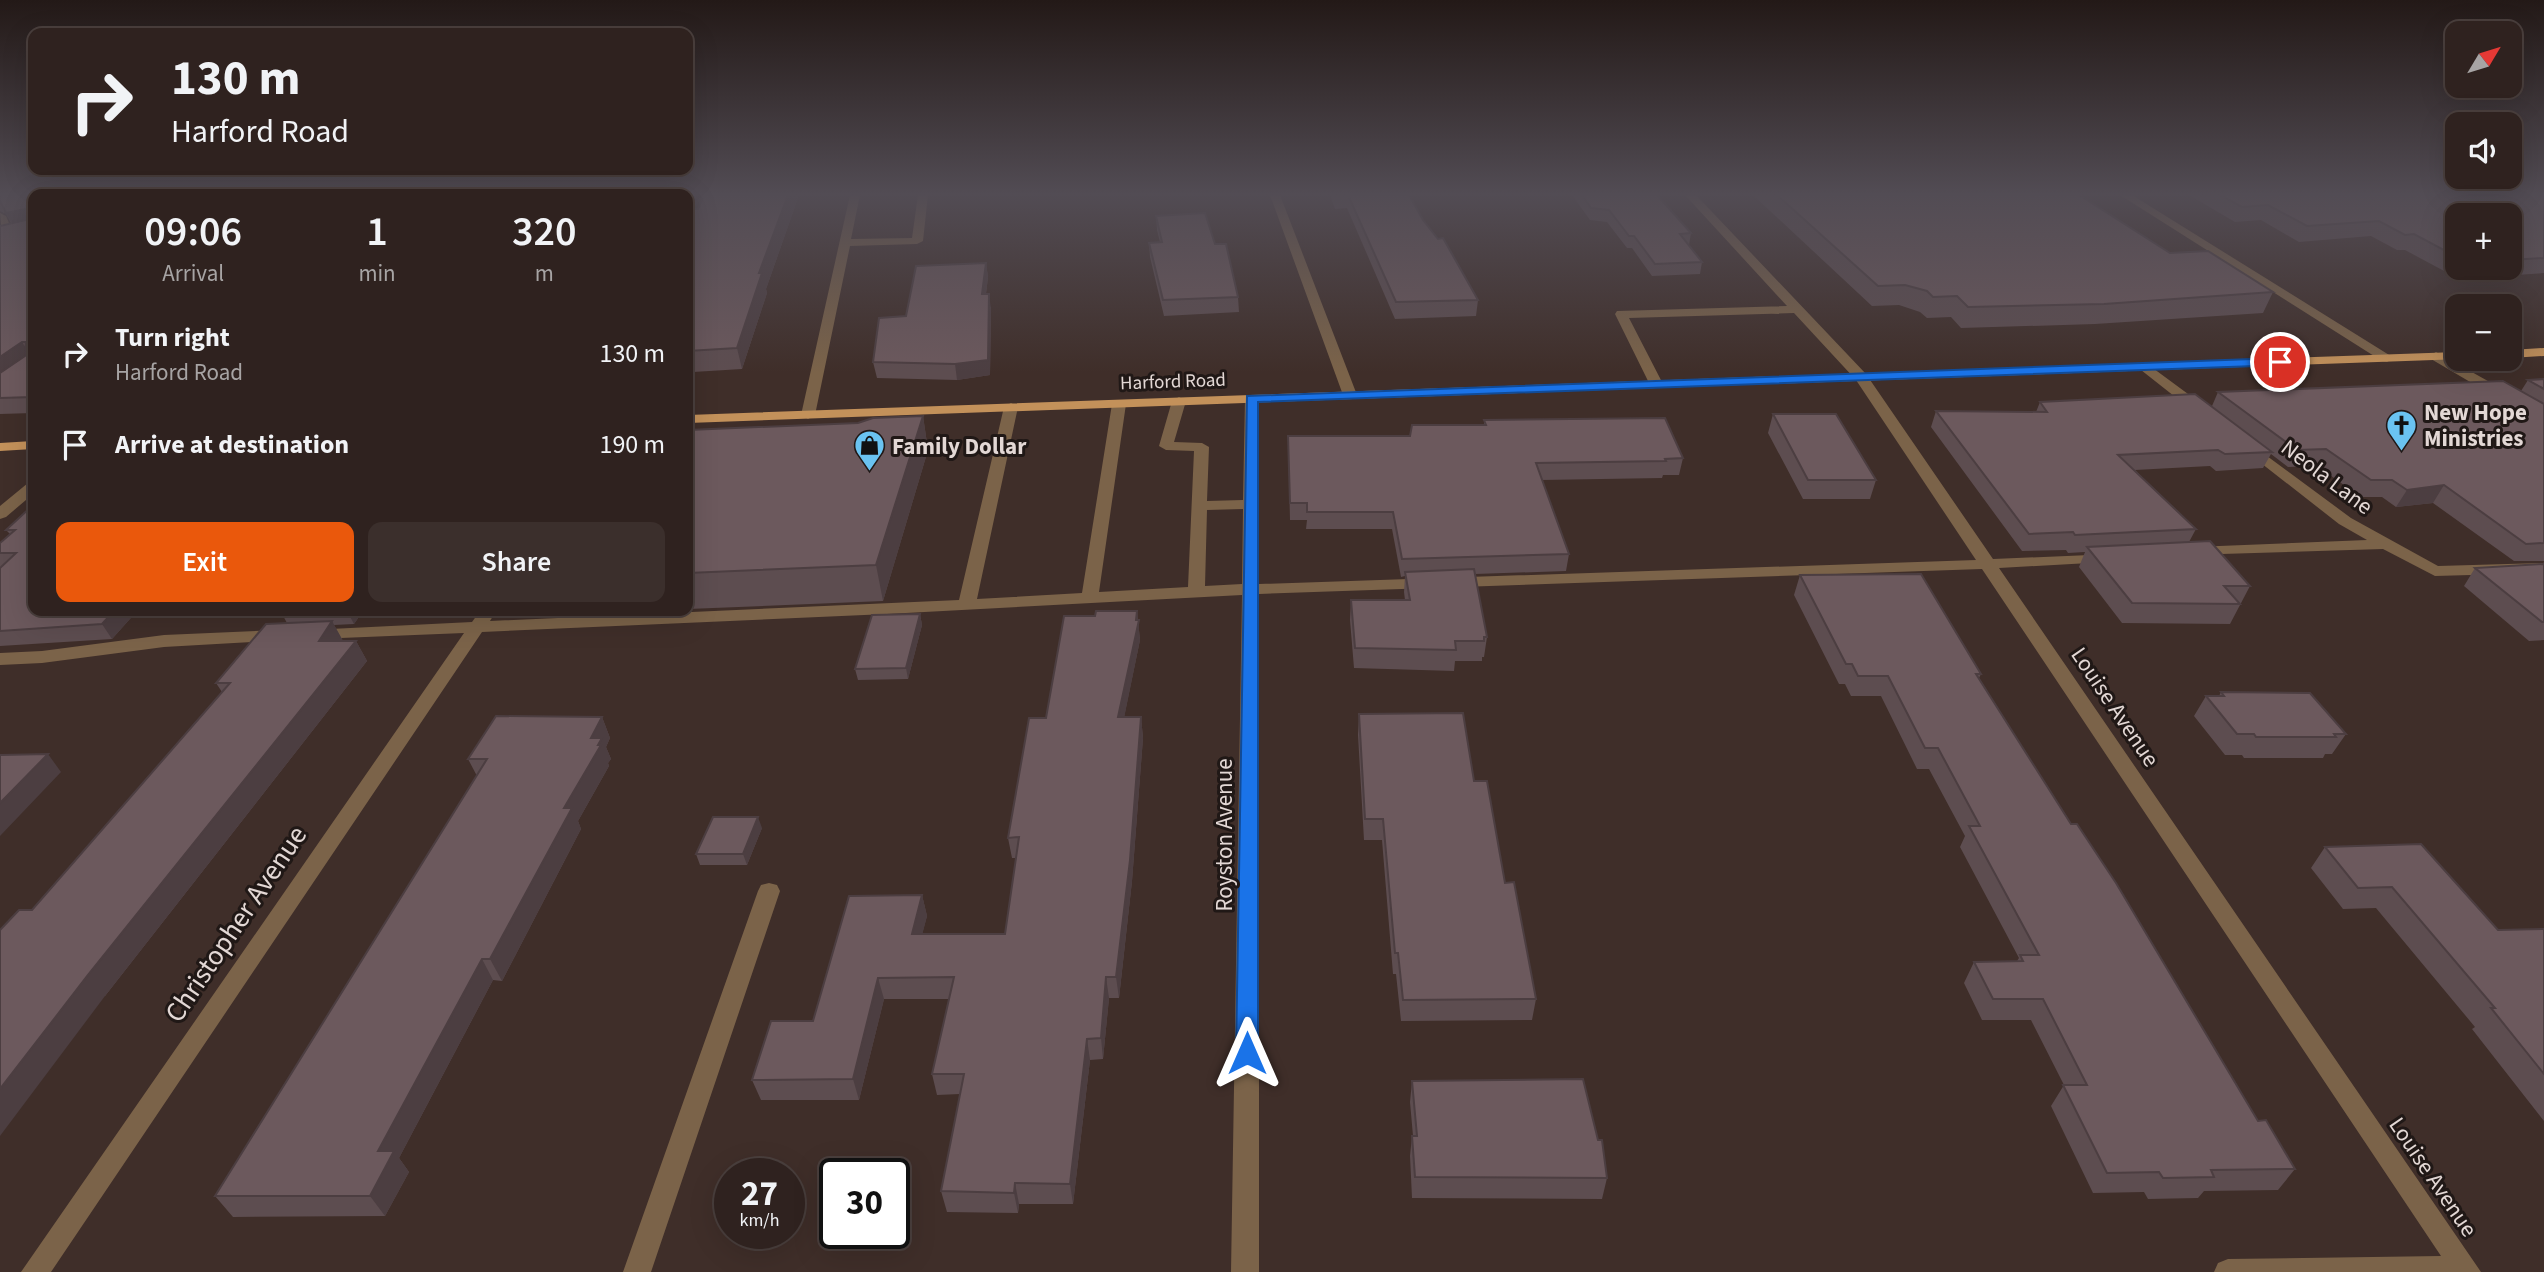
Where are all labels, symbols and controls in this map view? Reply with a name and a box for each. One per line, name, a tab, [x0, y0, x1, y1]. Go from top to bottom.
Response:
north arrow	[2445, 21, 2522, 98]
map controls	[2445, 21, 2522, 371]
text: 130 m	[171, 44, 300, 114]
icon: right	[56, 56, 147, 147]
text: Harford Road	[171, 109, 349, 155]
button: sound	[2445, 112, 2522, 189]
text: 09:06	[144, 202, 242, 262]
text: 1	[366, 202, 388, 262]
text: 320	[512, 202, 577, 262]
button: +	[2445, 203, 2522, 280]
text: Arrival	[162, 257, 224, 290]
text: min	[358, 257, 396, 290]
text: m	[535, 257, 554, 290]
button: −	[2445, 294, 2522, 371]
text: Turn right	[115, 319, 230, 356]
pin	[2250, 332, 2310, 392]
icon: right	[56, 335, 94, 373]
text: 130 m	[599, 335, 665, 372]
icon: arrive	[2261, 343, 2299, 381]
text: Harford Road	[115, 356, 243, 389]
street label: Harford Road	[1120, 367, 1226, 397]
place label: New Hope Ministries	[2424, 396, 2527, 455]
church icon: New Hope Ministries	[2384, 408, 2418, 452]
icon: arrive	[56, 426, 94, 464]
text: Arrive at destination	[115, 426, 349, 463]
text: 190 m	[599, 426, 665, 463]
shop icon: Family Dollar	[852, 429, 886, 473]
place label: Family Dollar	[892, 430, 1027, 463]
street label: Neola Lane	[2274, 431, 2380, 523]
button: Exit	[56, 522, 354, 602]
button: Share	[368, 522, 665, 602]
street label: Louise Avenue	[2063, 641, 2167, 773]
street label: Royston Avenue	[1208, 758, 1241, 912]
street label: Christopher Avenue	[155, 818, 317, 1030]
position arrow	[1210, 1016, 1284, 1090]
street label: Louise Avenue	[2381, 1111, 2485, 1243]
speed limit sign: 30	[819, 1158, 910, 1249]
text: 27	[741, 1169, 778, 1219]
text: km/h	[740, 1208, 779, 1233]

